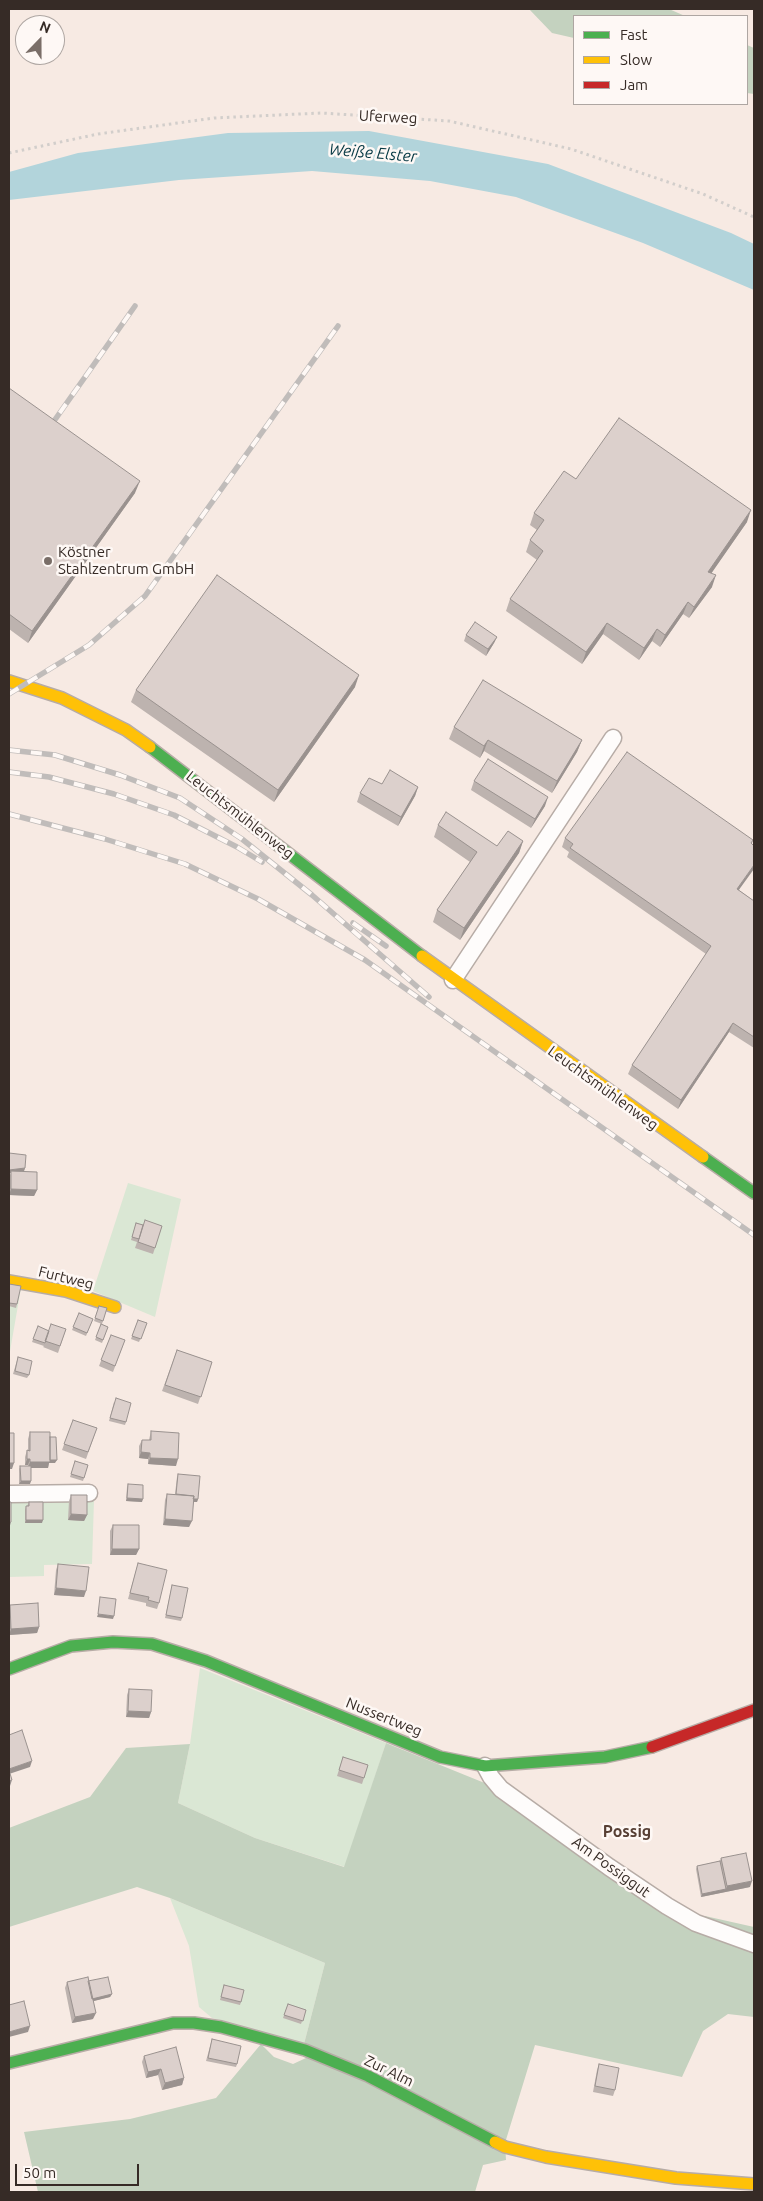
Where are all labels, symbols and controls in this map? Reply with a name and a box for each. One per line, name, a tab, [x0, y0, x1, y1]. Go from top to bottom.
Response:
north arrow	[15, 15, 65, 65]
legend	[573, 15, 748, 105]
text: N	[37, 18, 53, 36]
text: Fast	[620, 26, 647, 43]
text: Slow	[620, 51, 652, 68]
text: Jam	[620, 76, 648, 93]
street label: Uferweg	[358, 106, 418, 128]
water label: Weiße Elster	[328, 140, 418, 166]
place label: Köstner Stahlzentrum GmbH	[58, 543, 194, 578]
marker: Köstner Stahlzentrum GmbH	[42, 555, 54, 567]
street label: Leuchtsmühlenweg	[183, 767, 297, 863]
street label: Leuchtsmühlenweg	[544, 1042, 662, 1134]
street label: Furtweg	[36, 1262, 96, 1294]
street label: Nussertweg	[343, 1694, 425, 1740]
district label: Possig	[603, 1822, 651, 1842]
street label: Am Possiggut	[568, 1833, 654, 1901]
street label: Zur Alm	[361, 2051, 417, 2091]
scale bar	[18, 2154, 141, 2186]
text: 50 m	[23, 2164, 56, 2181]

